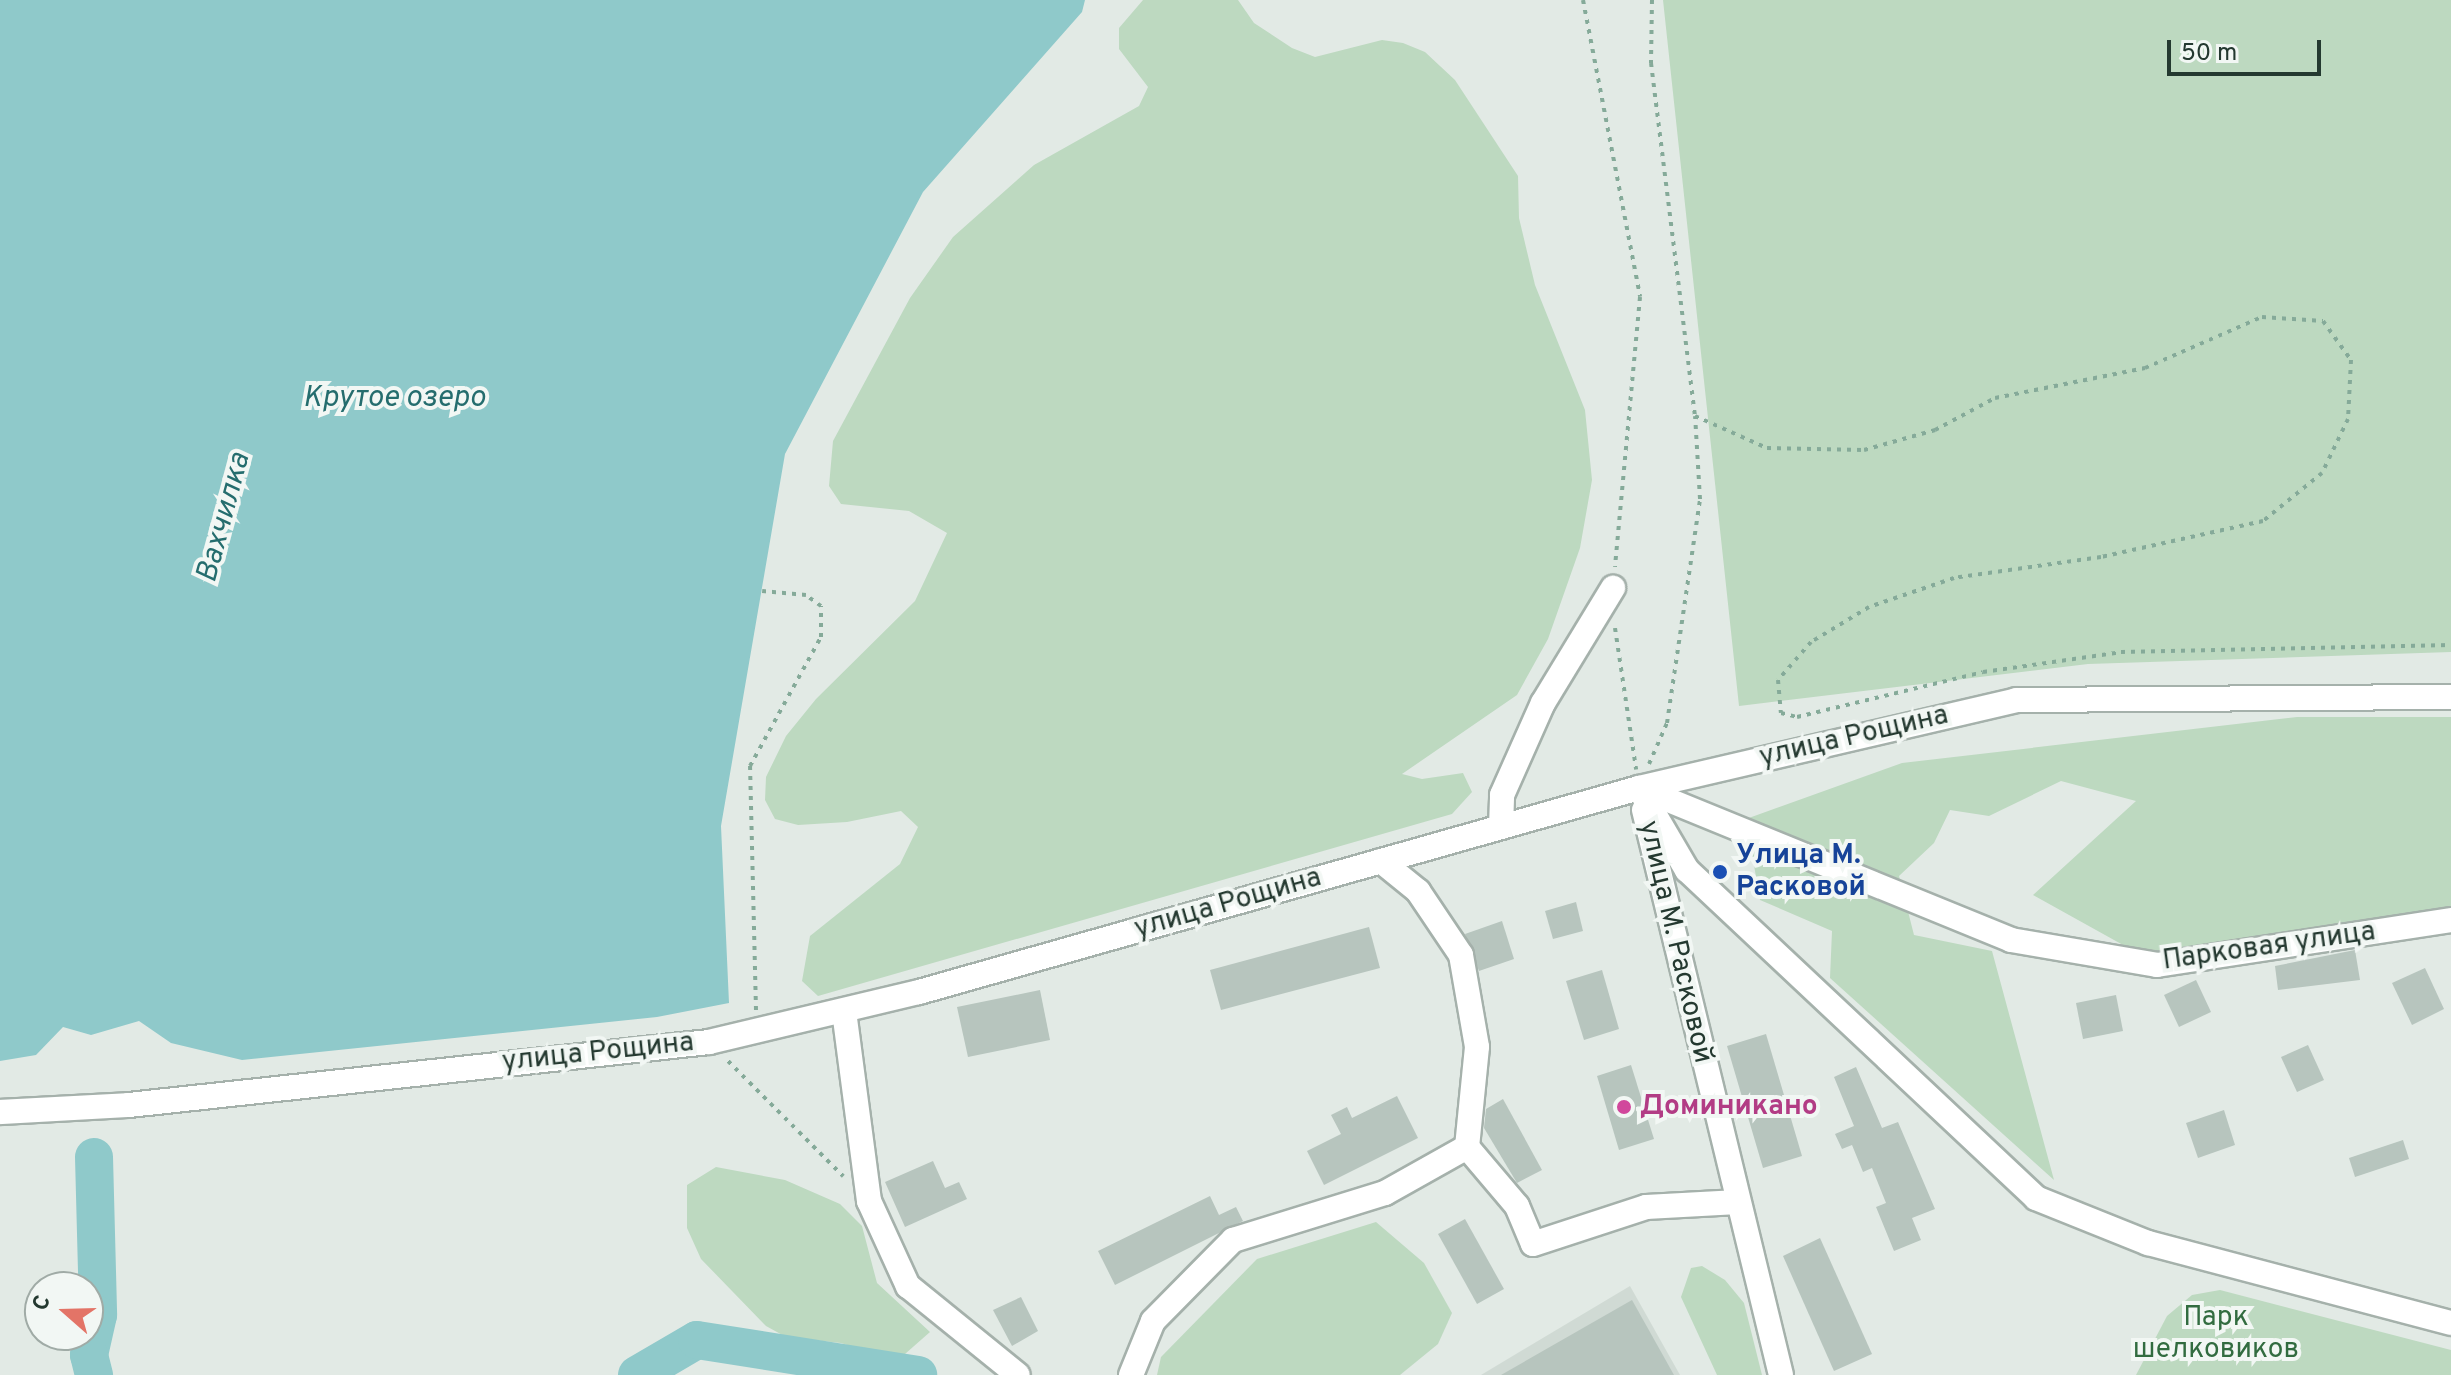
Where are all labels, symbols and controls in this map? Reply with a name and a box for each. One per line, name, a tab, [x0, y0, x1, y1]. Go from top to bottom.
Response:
scale bar	[2171, 24, 2325, 74]
text: 50 m	[2181, 39, 2237, 69]
water label: Крутое озеро	[303, 381, 485, 417]
water label: Вахчилка	[190, 449, 260, 587]
street label: улица Рощина	[1756, 699, 1952, 775]
street label: улица М. Расковой	[1631, 817, 1719, 1067]
place label: Улица М. Расковой	[1736, 839, 1866, 905]
street label: улица Рощина	[1131, 861, 1325, 947]
marker: Улица М. Расковой	[1711, 863, 1729, 881]
street label: Парковая улица	[2161, 915, 2377, 979]
street label: улица Рощина	[500, 1026, 696, 1080]
place label: Доминикано	[1640, 1090, 1818, 1124]
marker: Доминикано	[1615, 1098, 1633, 1116]
north arrow	[24, 1271, 104, 1351]
text: С	[28, 1292, 58, 1315]
park label: Парк шелковиков	[2133, 1301, 2299, 1367]

